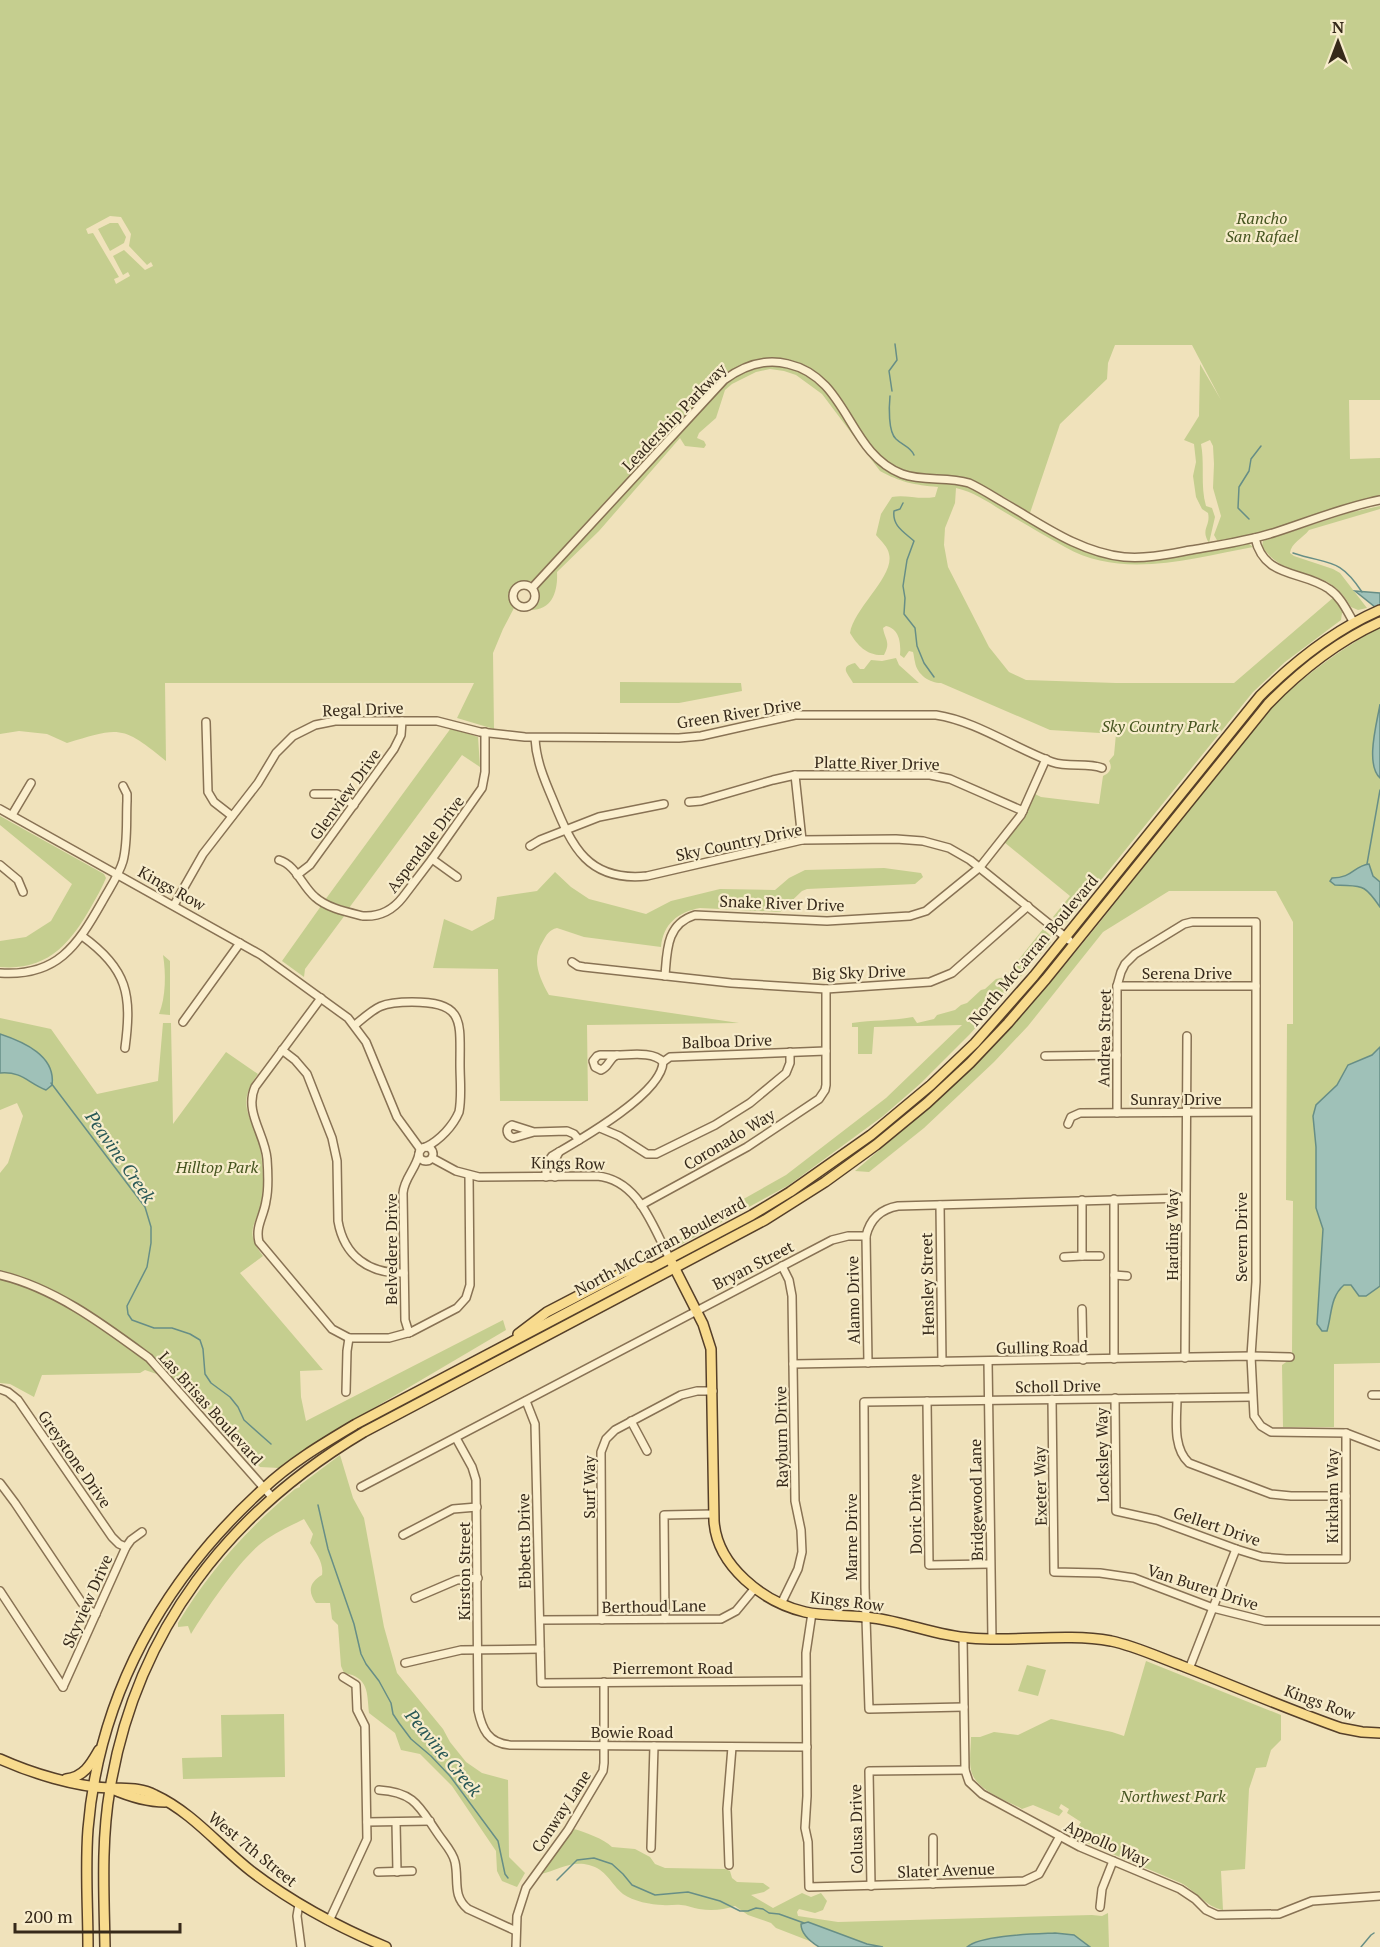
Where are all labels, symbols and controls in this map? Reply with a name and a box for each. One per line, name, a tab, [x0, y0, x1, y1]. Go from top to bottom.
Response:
north arrow	[1308, 12, 1368, 72]
text: N	[1332, 16, 1344, 38]
park label: Rancho San Rafael	[1225, 207, 1299, 247]
street label: Leadership Parkway	[617, 358, 732, 476]
street label: Green River Drive	[675, 692, 803, 734]
street label: Regal Drive	[322, 697, 404, 721]
park label: Sky Country Park	[1101, 715, 1219, 737]
street label: Glenview Drive	[304, 744, 386, 844]
street label: Platte River Drive	[814, 751, 940, 775]
street label: Aspendale Drive	[381, 791, 469, 897]
street label: Sky Country Drive	[674, 818, 804, 866]
street label: Kings Row	[134, 860, 210, 916]
street label: North McCarran Boulevard	[963, 870, 1103, 1030]
street label: Snake River Drive	[719, 890, 845, 916]
street label: Big Sky Drive	[812, 959, 906, 985]
street label: Serena Drive	[1142, 962, 1232, 984]
street label: Andrea Street	[1092, 989, 1116, 1087]
street label: Balboa Drive	[681, 1028, 773, 1054]
street label: Sunray Drive	[1130, 1088, 1222, 1110]
street label: Coronado Way	[679, 1103, 780, 1175]
water label: Peavine Creek	[80, 1105, 162, 1207]
street label: Kings Row	[531, 1151, 606, 1175]
park label: Hilltop Park	[175, 1156, 259, 1178]
street label: Harding Way	[1161, 1188, 1183, 1281]
street label: North McCarran Boulevard	[570, 1191, 750, 1301]
street label: Severn Drive	[1230, 1192, 1252, 1282]
street label: Belvedere Drive	[380, 1193, 402, 1305]
street label: Hensley Street	[915, 1232, 939, 1336]
street label: Bryan Street	[709, 1235, 797, 1295]
street label: Alamo Drive	[841, 1256, 865, 1344]
street label: Gulling Road	[996, 1335, 1088, 1359]
street label: Las Brisas Boulevard	[154, 1346, 268, 1470]
street label: Scholl Drive	[1015, 1374, 1101, 1398]
street label: Rayburn Drive	[769, 1386, 793, 1488]
street label: Greystone Drive	[33, 1406, 117, 1512]
street label: Locksley Way	[1090, 1406, 1114, 1503]
street label: Bridgewood Lane	[964, 1439, 988, 1561]
street label: Exeter Way	[1028, 1445, 1052, 1526]
street label: Kirkham Way	[1321, 1448, 1343, 1543]
street label: Surf Way	[578, 1454, 600, 1519]
street label: Doric Drive	[903, 1473, 927, 1555]
street label: Ebbetts Drive	[512, 1493, 536, 1589]
street label: Marne Drive	[840, 1493, 862, 1581]
street label: Gellert Drive	[1170, 1501, 1264, 1551]
street label: Kirston Street	[453, 1521, 475, 1621]
street label: Skyview Drive	[57, 1551, 117, 1651]
street label: Van Buren Drive	[1144, 1559, 1262, 1615]
street label: Kings Row	[809, 1586, 885, 1616]
street label: Berthoud Lane	[602, 1594, 706, 1618]
street label: Pierremont Road	[613, 1657, 733, 1679]
street label: Kings Row	[1281, 1679, 1359, 1725]
water label: Peavine Creek	[400, 1703, 488, 1801]
street label: Bowie Road	[591, 1721, 673, 1743]
street label: Conway Lane	[526, 1765, 596, 1857]
street label: Colusa Drive	[844, 1784, 868, 1874]
park label: Northwest Park	[1119, 1785, 1226, 1807]
street label: West 7th Street	[204, 1806, 302, 1892]
street label: Appollo Way	[1061, 1815, 1154, 1872]
street label: Slater Avenue	[897, 1857, 995, 1883]
scale bar	[15, 1896, 180, 1934]
text: 200 m	[24, 1904, 73, 1928]

